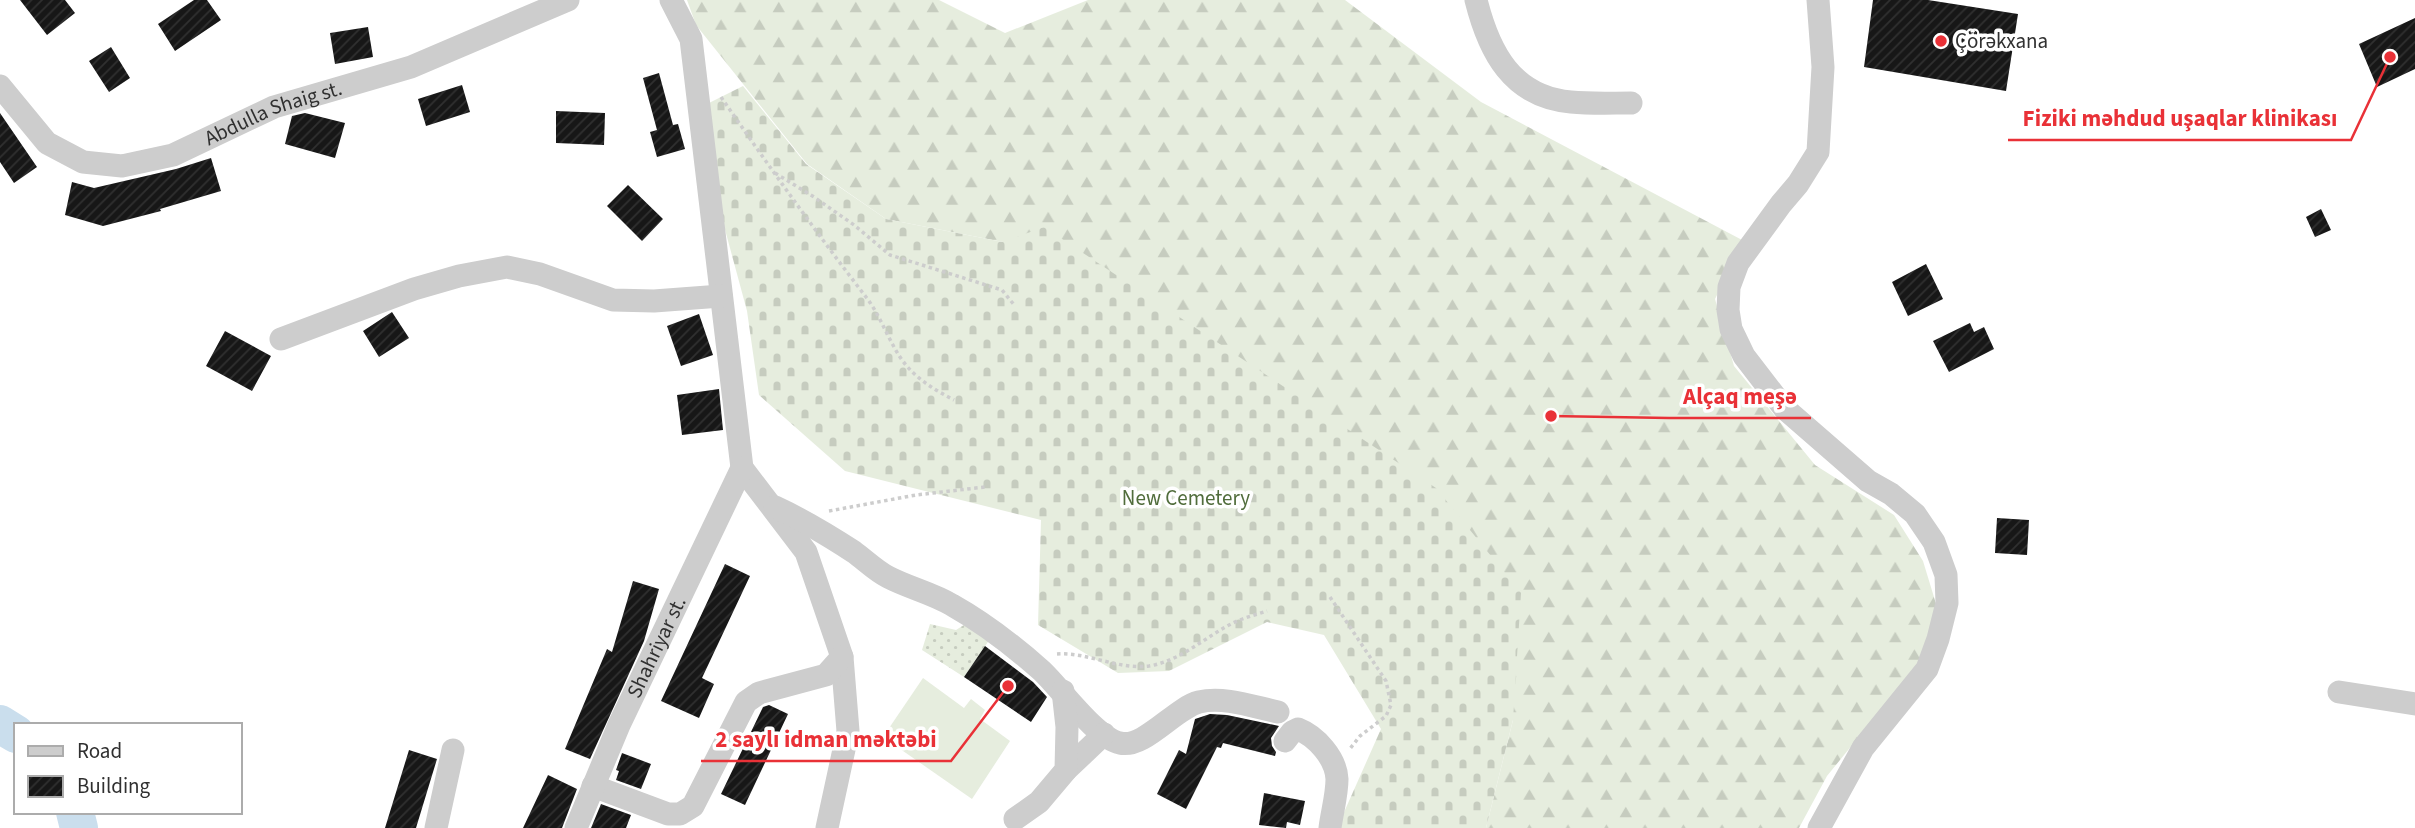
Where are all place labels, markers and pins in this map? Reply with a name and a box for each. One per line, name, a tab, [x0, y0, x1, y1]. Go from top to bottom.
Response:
place label: Çörəkxana	[1955, 26, 2048, 56]
marker: Çörəkxana	[1933, 33, 1949, 49]
callout: Fiziki məhdud uşaqlar klinikası	[2008, 96, 2351, 140]
callout: Alçaq meşə	[1669, 374, 1811, 418]
callout: 2 saylı idman məktəbi	[701, 717, 951, 761]

